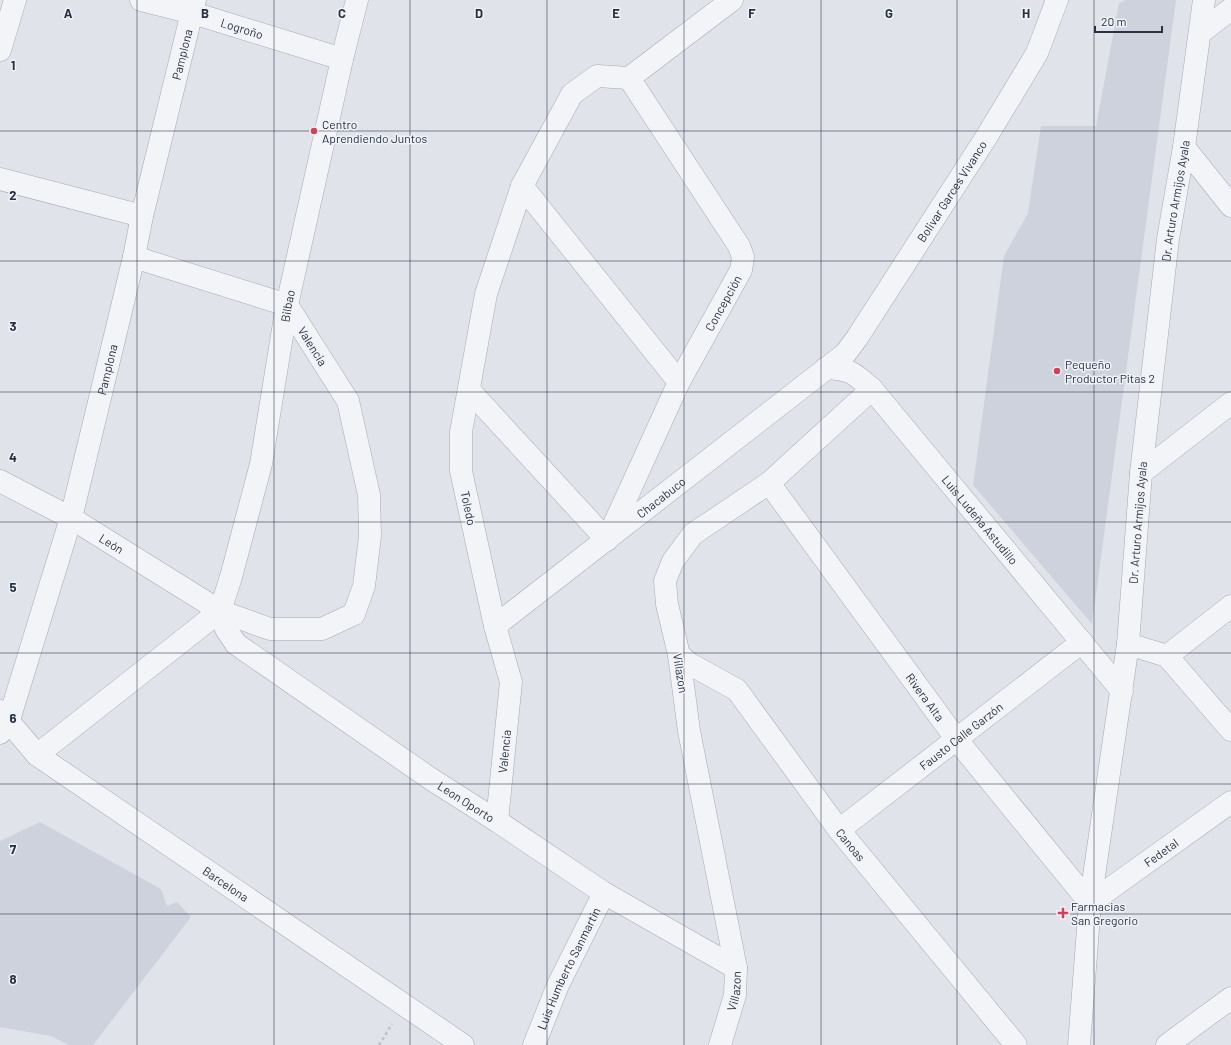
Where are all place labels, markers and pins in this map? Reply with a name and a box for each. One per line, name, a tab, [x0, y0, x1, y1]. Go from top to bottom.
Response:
place label: Centro Aprendiendo Juntos	[322, 117, 427, 145]
marker: Centro Aprendiendo Juntos	[309, 126, 319, 136]
place label: Pequeño Productor Pitas 2	[1065, 357, 1155, 385]
marker: Pequeño Productor Pitas 2	[1052, 366, 1062, 376]
place label: Farmacias San Gregorio	[1071, 899, 1138, 927]
marker: Farmacias San Gregorio	[1058, 908, 1068, 918]

